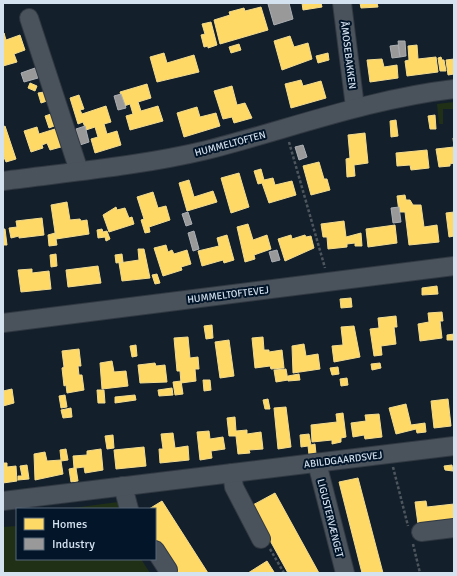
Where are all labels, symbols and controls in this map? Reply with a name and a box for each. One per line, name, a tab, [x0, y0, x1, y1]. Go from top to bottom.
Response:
street label: ÅMOSEBAKKEN	[338, 20, 358, 90]
street label: HUMMELTOFTEN	[193, 129, 267, 159]
street label: HUMMELTOFTEVEJ	[187, 284, 270, 306]
street label: ABILDGAARDSVEJ	[303, 449, 383, 471]
street label: LIGUSTERVÆNGET	[314, 478, 346, 559]
legend	[16, 508, 156, 560]
text: Homes	[52, 517, 87, 532]
text: Industry	[52, 537, 95, 552]

